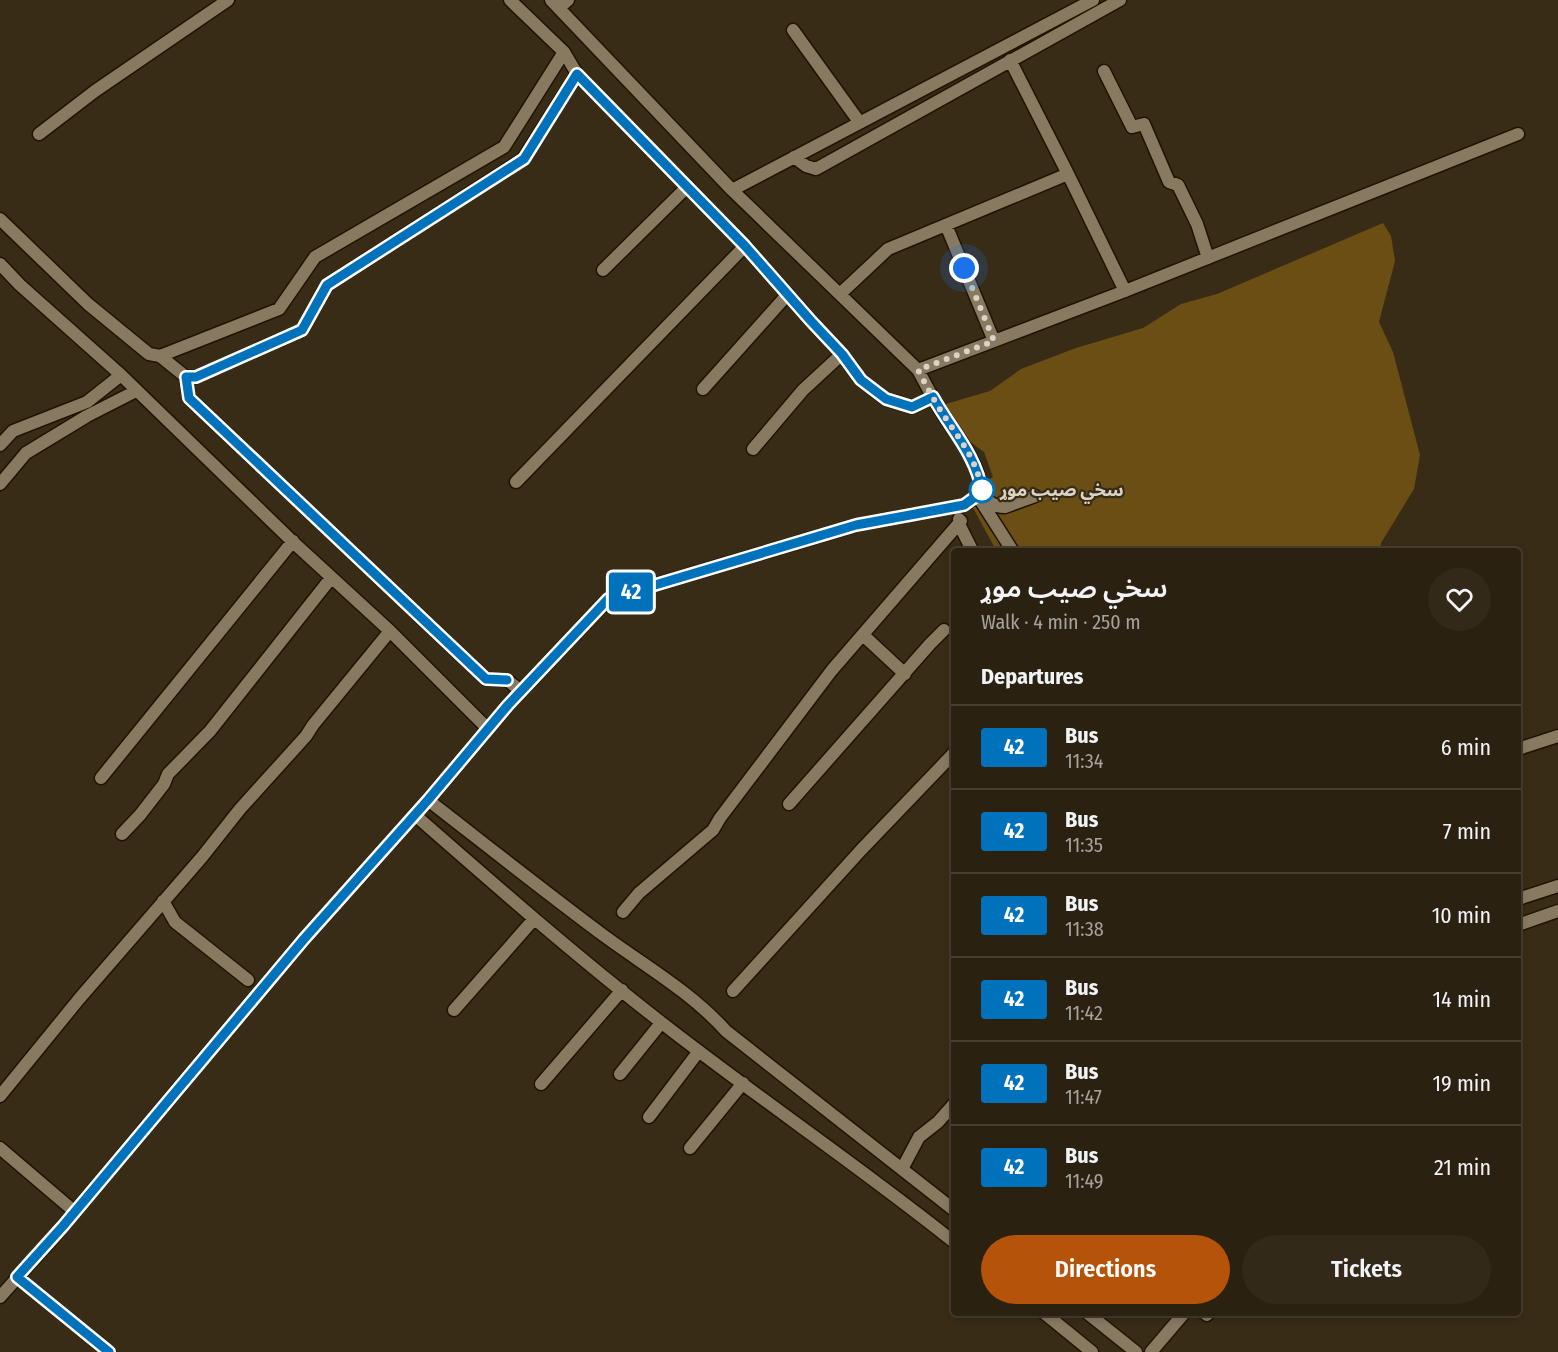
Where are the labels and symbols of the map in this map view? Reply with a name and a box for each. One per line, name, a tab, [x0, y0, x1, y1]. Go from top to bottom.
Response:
your location	[949, 253, 979, 283]
marker: سخي صیب موړ	[969, 477, 995, 503]
place label: سخي صیب موړ	[999, 479, 1123, 504]
line badge: 42	[604, 572, 658, 612]

